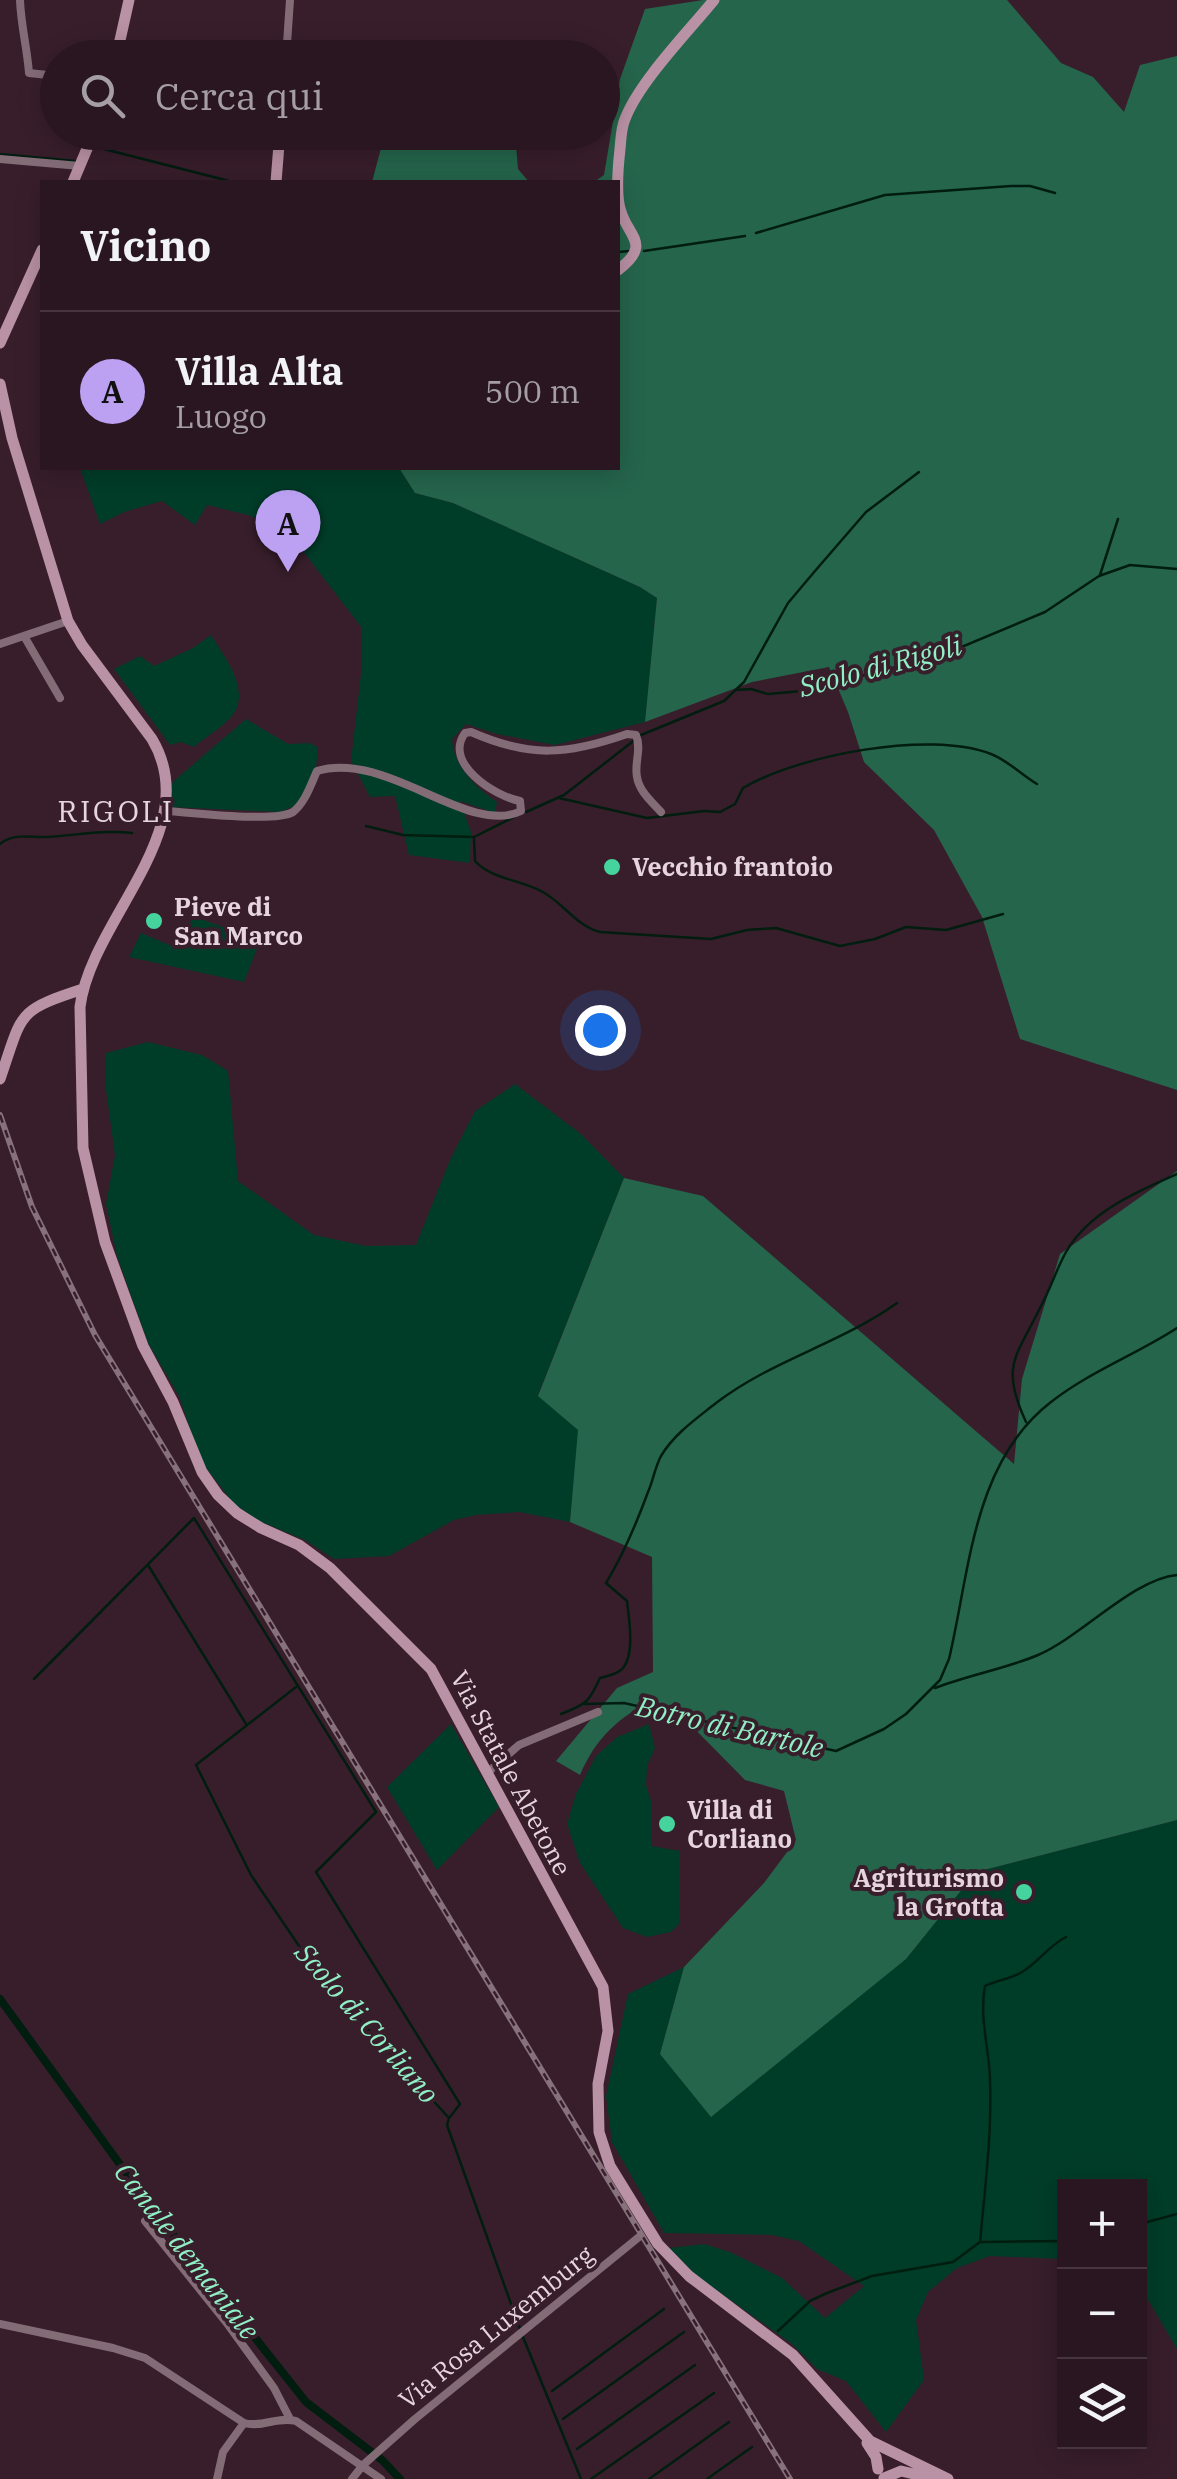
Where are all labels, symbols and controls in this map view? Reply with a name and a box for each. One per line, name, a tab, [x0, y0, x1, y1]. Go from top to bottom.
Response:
search box	[40, 40, 620, 150]
icon: search	[75, 68, 130, 123]
text: Cerca qui	[155, 71, 324, 120]
text: Vicino	[80, 218, 211, 273]
text: Villa Alta	[175, 346, 343, 395]
text: A	[101, 370, 124, 412]
text: 500 m	[484, 370, 580, 412]
text: Luogo	[175, 395, 267, 437]
pin: A	[256, 490, 320, 572]
water label: Scolo di Rigoli	[793, 626, 966, 705]
district label: RIGOLI	[57, 791, 175, 830]
place label: Vecchio frantoio	[632, 850, 833, 883]
marker: Vecchio frantoio	[601, 856, 623, 878]
place label: Pieve di San Marco	[174, 890, 303, 952]
marker: Pieve di San Marco	[143, 910, 165, 932]
your location	[575, 1005, 626, 1056]
street label: Via Statale Abetone	[443, 1665, 579, 1881]
water label: Botro di Bartole	[632, 1687, 828, 1766]
place label: Villa di Corliano	[687, 1793, 792, 1855]
marker: Villa di Corliano	[656, 1813, 678, 1835]
place label: Agriturismo la Grotta	[854, 1861, 1004, 1923]
marker: Agriturismo la Grotta	[1013, 1881, 1035, 1903]
water label: Scolo di Corliano	[287, 1934, 448, 2111]
water label: Canale demaniale	[107, 2154, 269, 2347]
map controls	[1057, 2179, 1147, 2449]
button: +	[1057, 2179, 1147, 2269]
street label: Via Rosa Luxemburg	[391, 2238, 600, 2415]
button: −	[1057, 2269, 1147, 2359]
button: layers	[1057, 2359, 1147, 2449]

